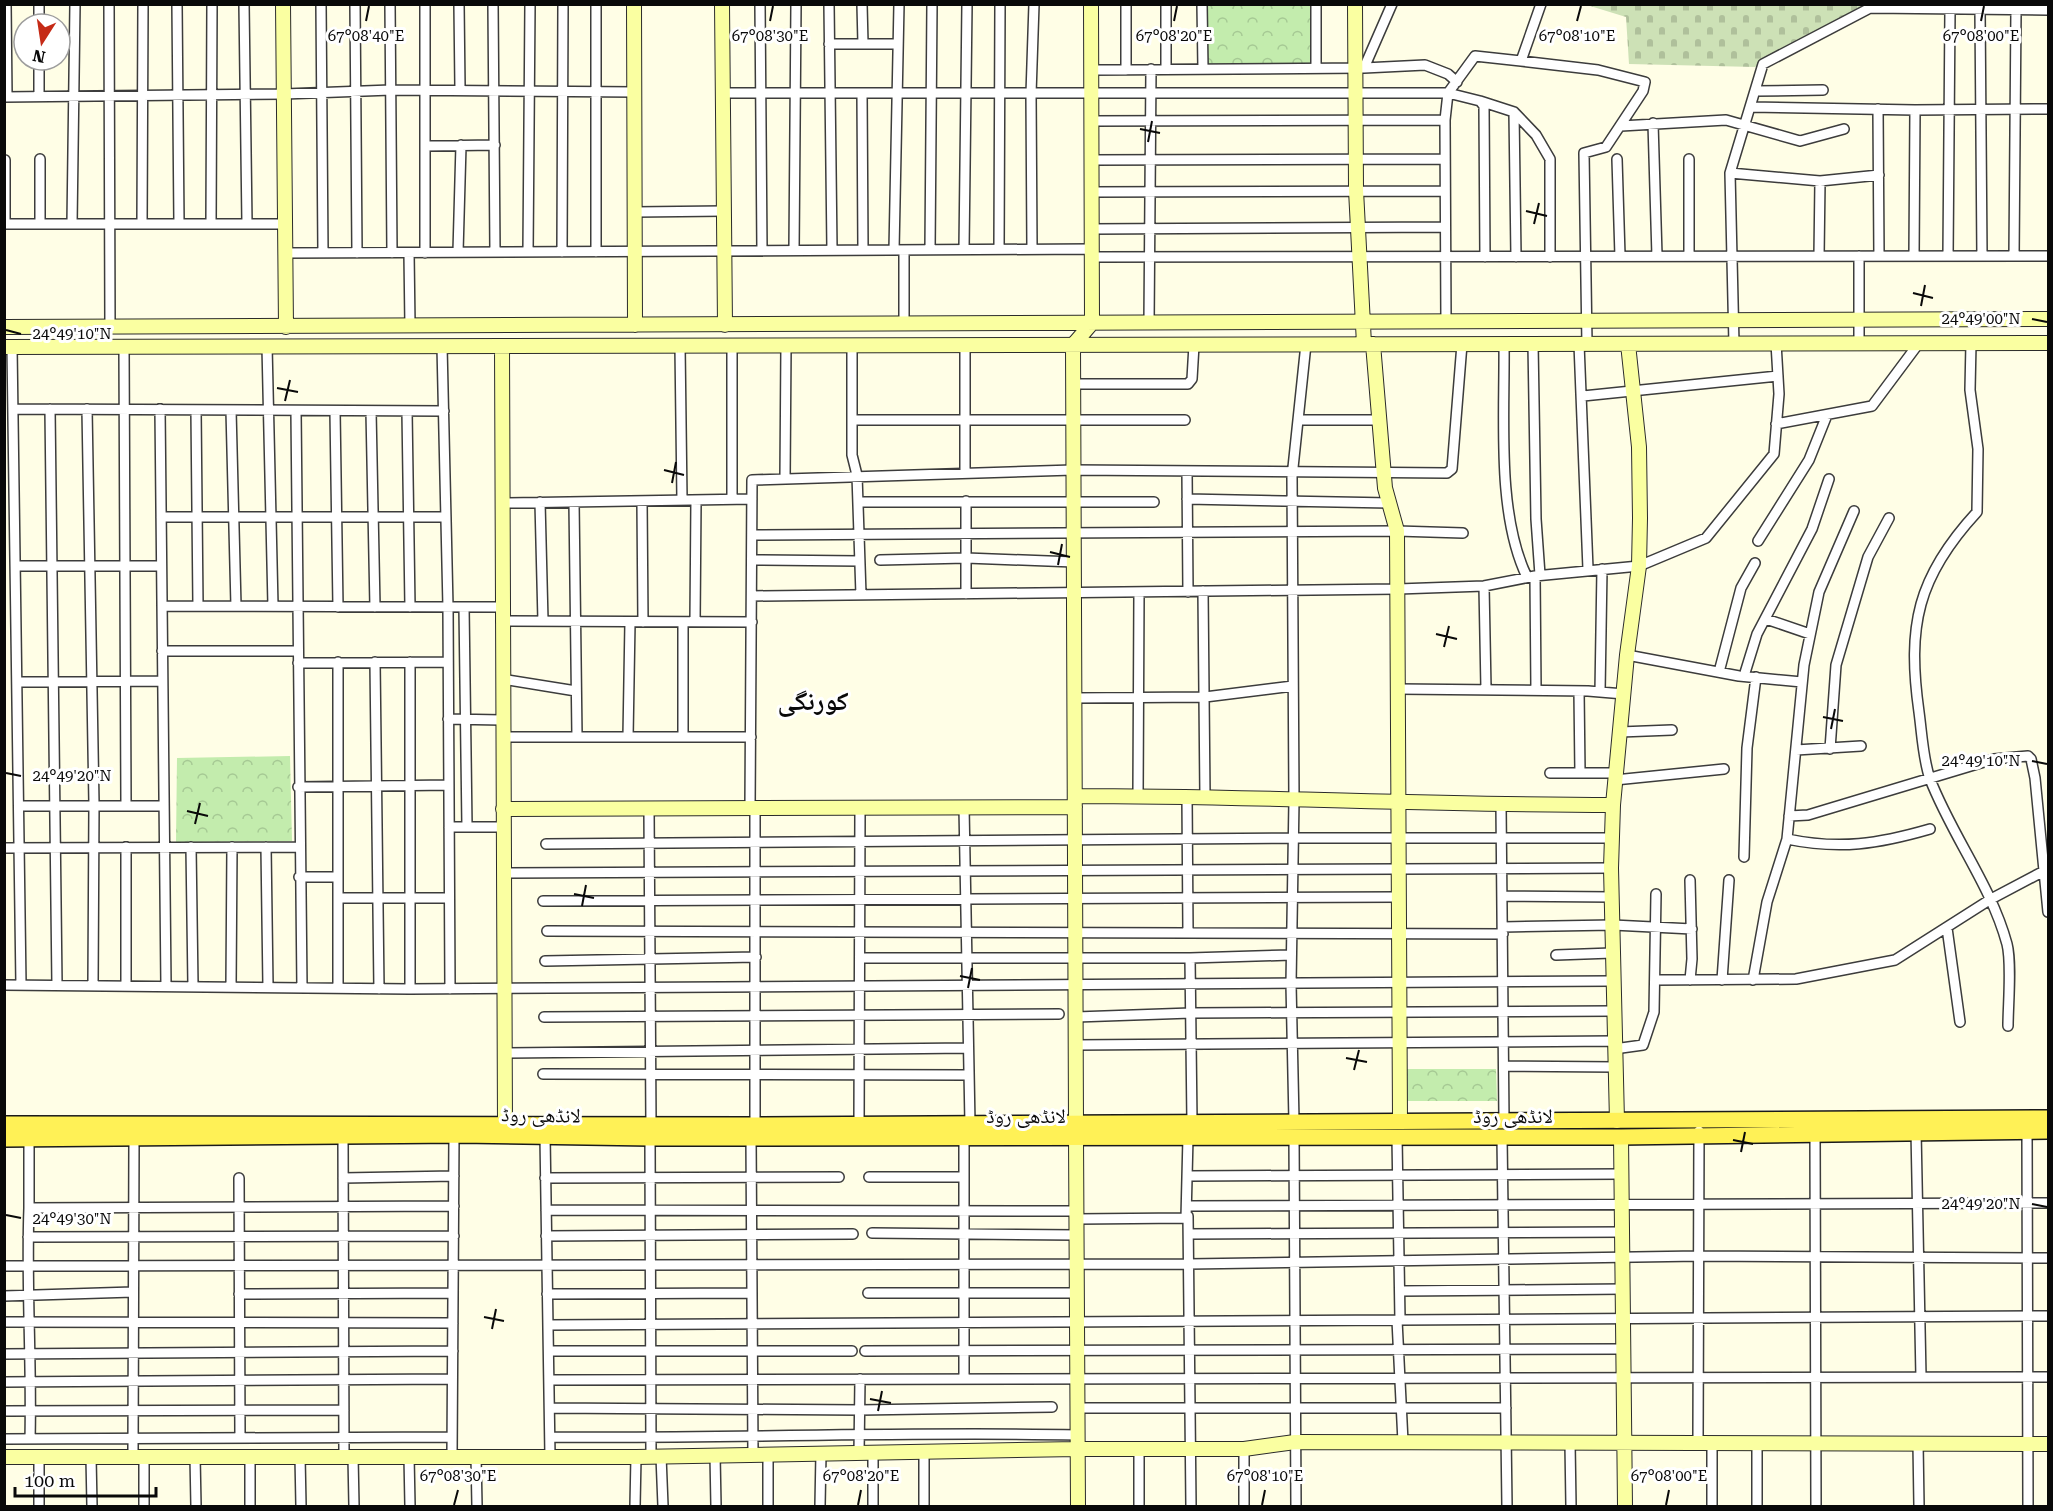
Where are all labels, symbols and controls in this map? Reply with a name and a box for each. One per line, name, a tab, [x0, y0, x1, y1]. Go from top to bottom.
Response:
north arrow	[12, 12, 72, 72]
text: 67°08'40"E	[328, 27, 404, 45]
text: 67°08'30"E	[732, 27, 808, 45]
text: 67°08'20"E	[1136, 27, 1212, 45]
text: 67°08'10"E	[1539, 27, 1615, 45]
text: 67°08'00"E	[1943, 27, 2019, 45]
text: N	[31, 46, 47, 67]
text: 24°49'00"N	[1941, 310, 2021, 328]
text: 24°49'10"N	[32, 325, 112, 343]
district label: کورنگی	[777, 686, 849, 717]
text: 24°49'10"N	[1941, 752, 2021, 770]
text: 24°49'20"N	[32, 767, 112, 785]
street label: لانڈھی روڈ	[501, 1102, 581, 1128]
street label: لانڈھی روڈ	[986, 1104, 1066, 1128]
street label: لانڈھی روڈ	[1473, 1104, 1553, 1128]
text: 24°49'20"N	[1941, 1195, 2021, 1213]
text: 24°49'30"N	[32, 1210, 112, 1228]
scale bar	[15, 1460, 156, 1498]
text: 67°08'30"E	[420, 1467, 496, 1485]
text: 67°08'20"E	[823, 1467, 899, 1485]
text: 67°08'10"E	[1227, 1467, 1303, 1485]
text: 67°08'00"E	[1631, 1467, 1707, 1485]
text: 100 m	[24, 1470, 75, 1491]

